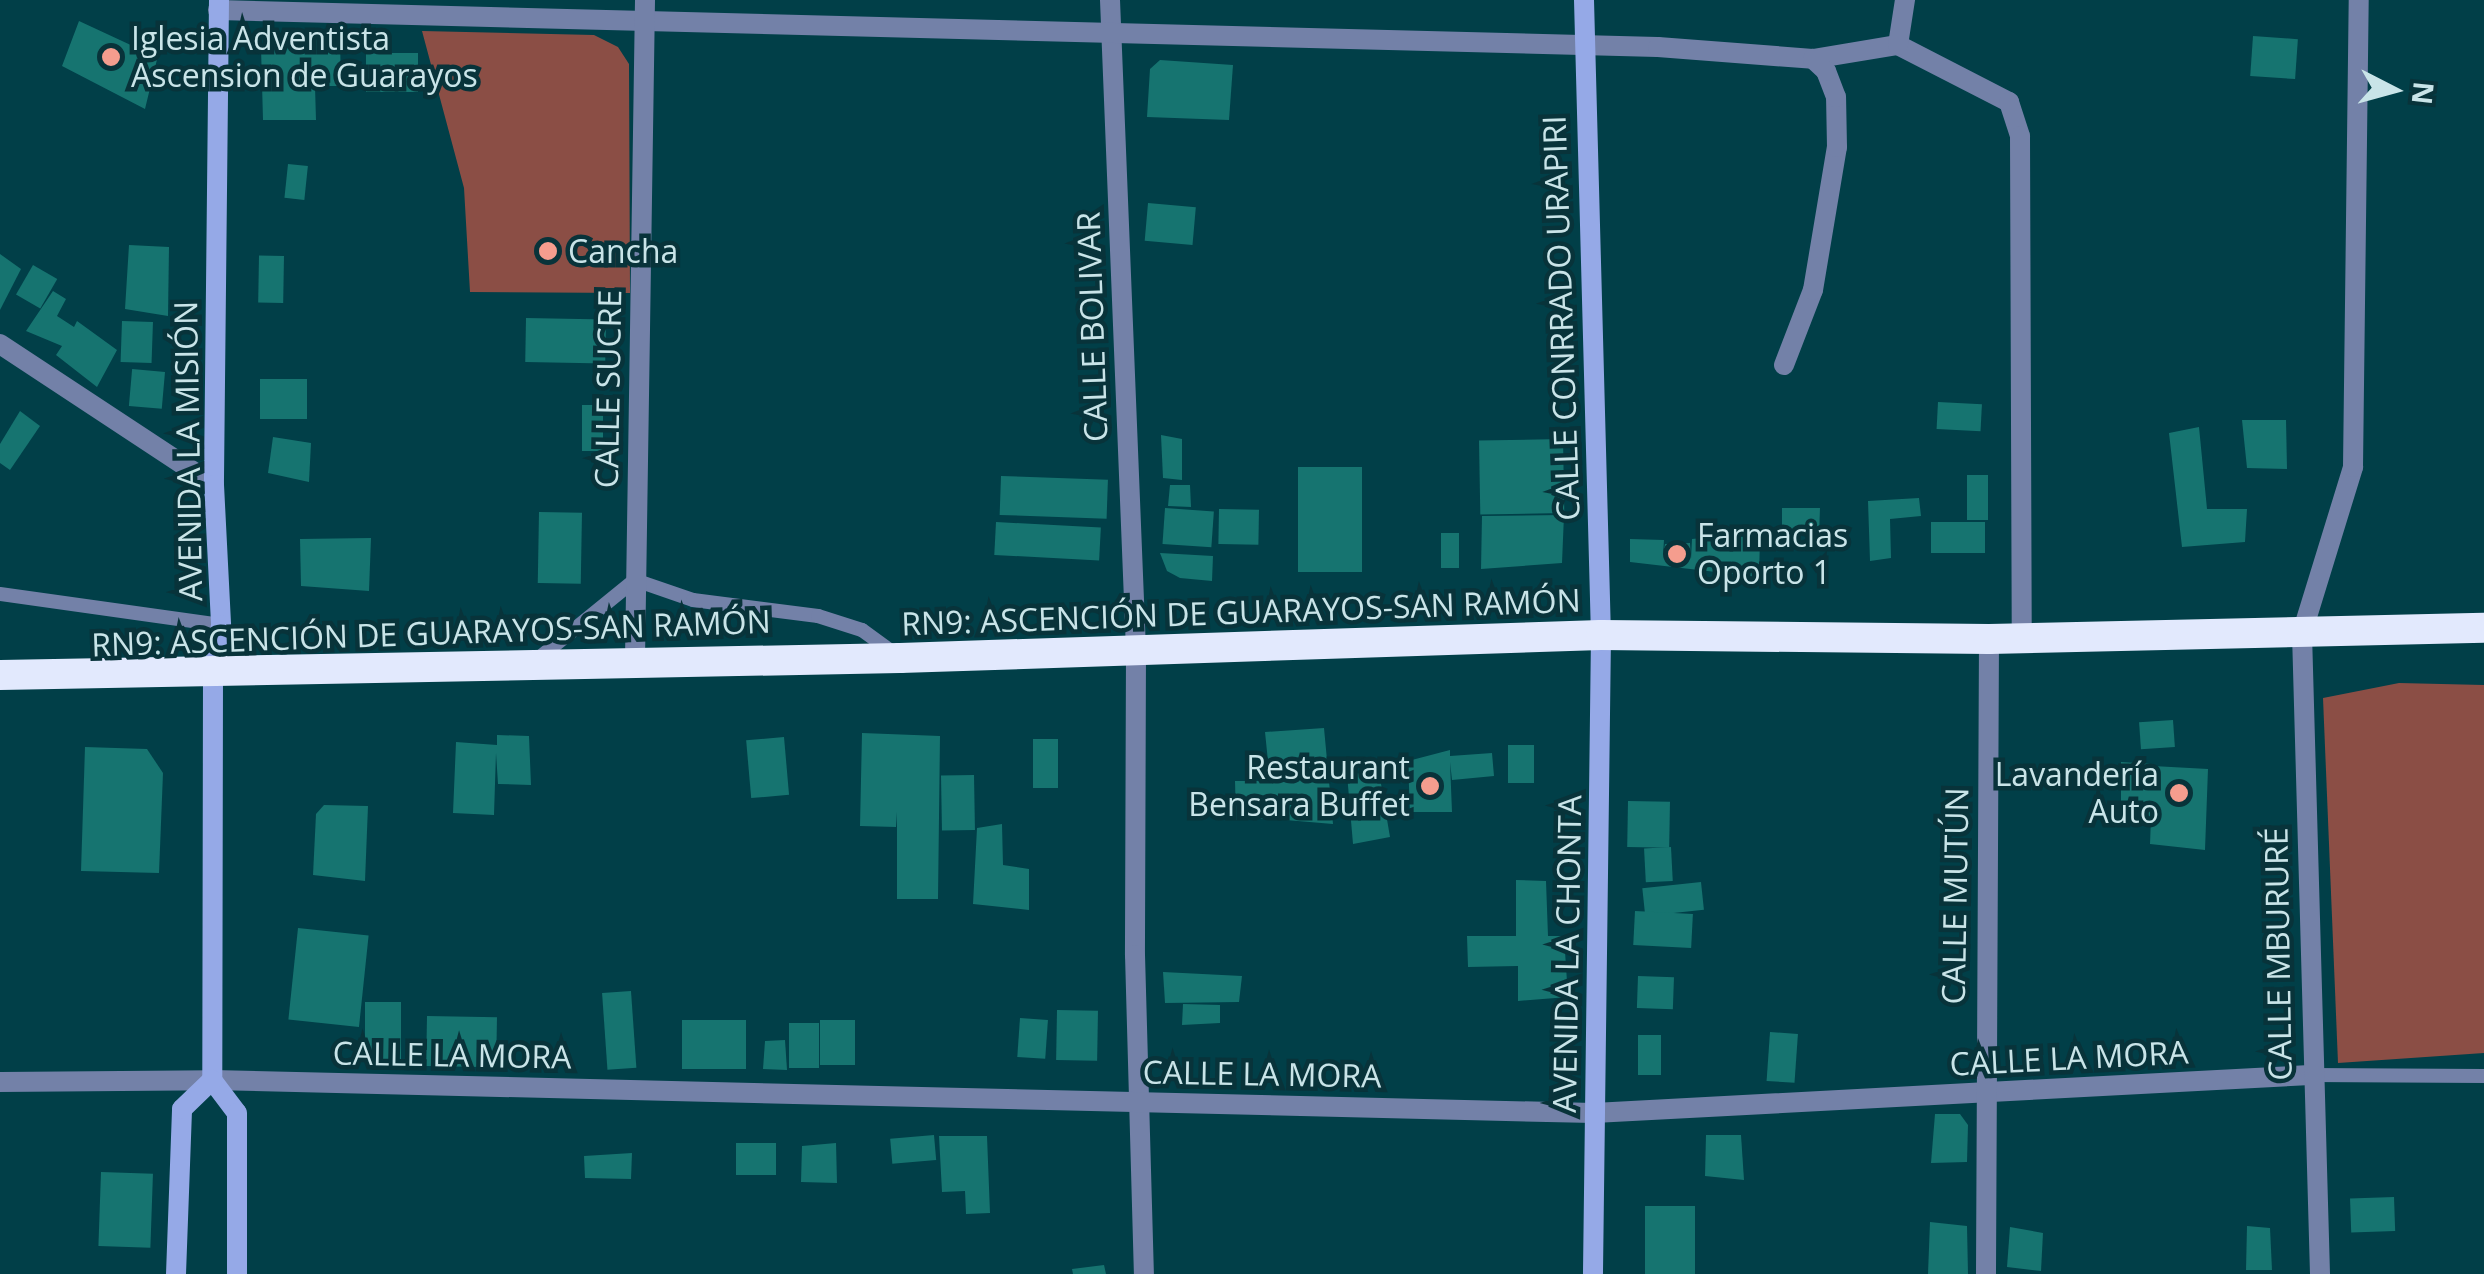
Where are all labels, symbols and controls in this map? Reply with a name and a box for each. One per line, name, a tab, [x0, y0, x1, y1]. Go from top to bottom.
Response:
place label: Iglesia Adventista Ascension de Guarayos	[131, 20, 478, 95]
north arrow	[2344, 40, 2444, 140]
marker: Iglesia Adventista Ascension de Guarayos	[100, 46, 122, 68]
text: N	[2404, 80, 2444, 106]
street label: CALLE CONRRADO URAPIRI	[1535, 115, 1587, 521]
street label: CALLE BOLIVAR	[1069, 211, 1115, 443]
place label: Cancha	[568, 232, 678, 270]
marker: Cancha	[537, 240, 559, 262]
street label: CALLE SUCRE	[587, 289, 629, 489]
street label: AVENIDA LA MISIÓN	[166, 301, 210, 601]
place label: Farmacias Oporto 1	[1697, 517, 1848, 592]
marker: Farmacias Oporto 1	[1666, 543, 1688, 565]
street label: RN9: ASCENCIÓN DE GUARAYOS-SAN RAMÓN	[901, 581, 1581, 643]
street label: RN9: ASCENCIÓN DE GUARAYOS-SAN RAMÓN	[91, 602, 771, 664]
place label: Restaurant Bensara Buffet	[1188, 749, 1410, 824]
place label: Lavandería Auto	[1995, 756, 2159, 831]
marker: Restaurant Bensara Buffet	[1419, 775, 1441, 797]
marker: Lavandería Auto	[2168, 782, 2190, 804]
street label: CALLE MUTÚN	[1934, 787, 1976, 1005]
street label: AVENIDA LA CHONTA	[1545, 795, 1589, 1113]
street label: CALLE MBURURÉ	[2257, 827, 2299, 1081]
street label: CALLE LA MORA	[1949, 1033, 2189, 1083]
street label: CALLE LA MORA	[332, 1034, 572, 1076]
street label: CALLE LA MORA	[1142, 1053, 1382, 1095]

